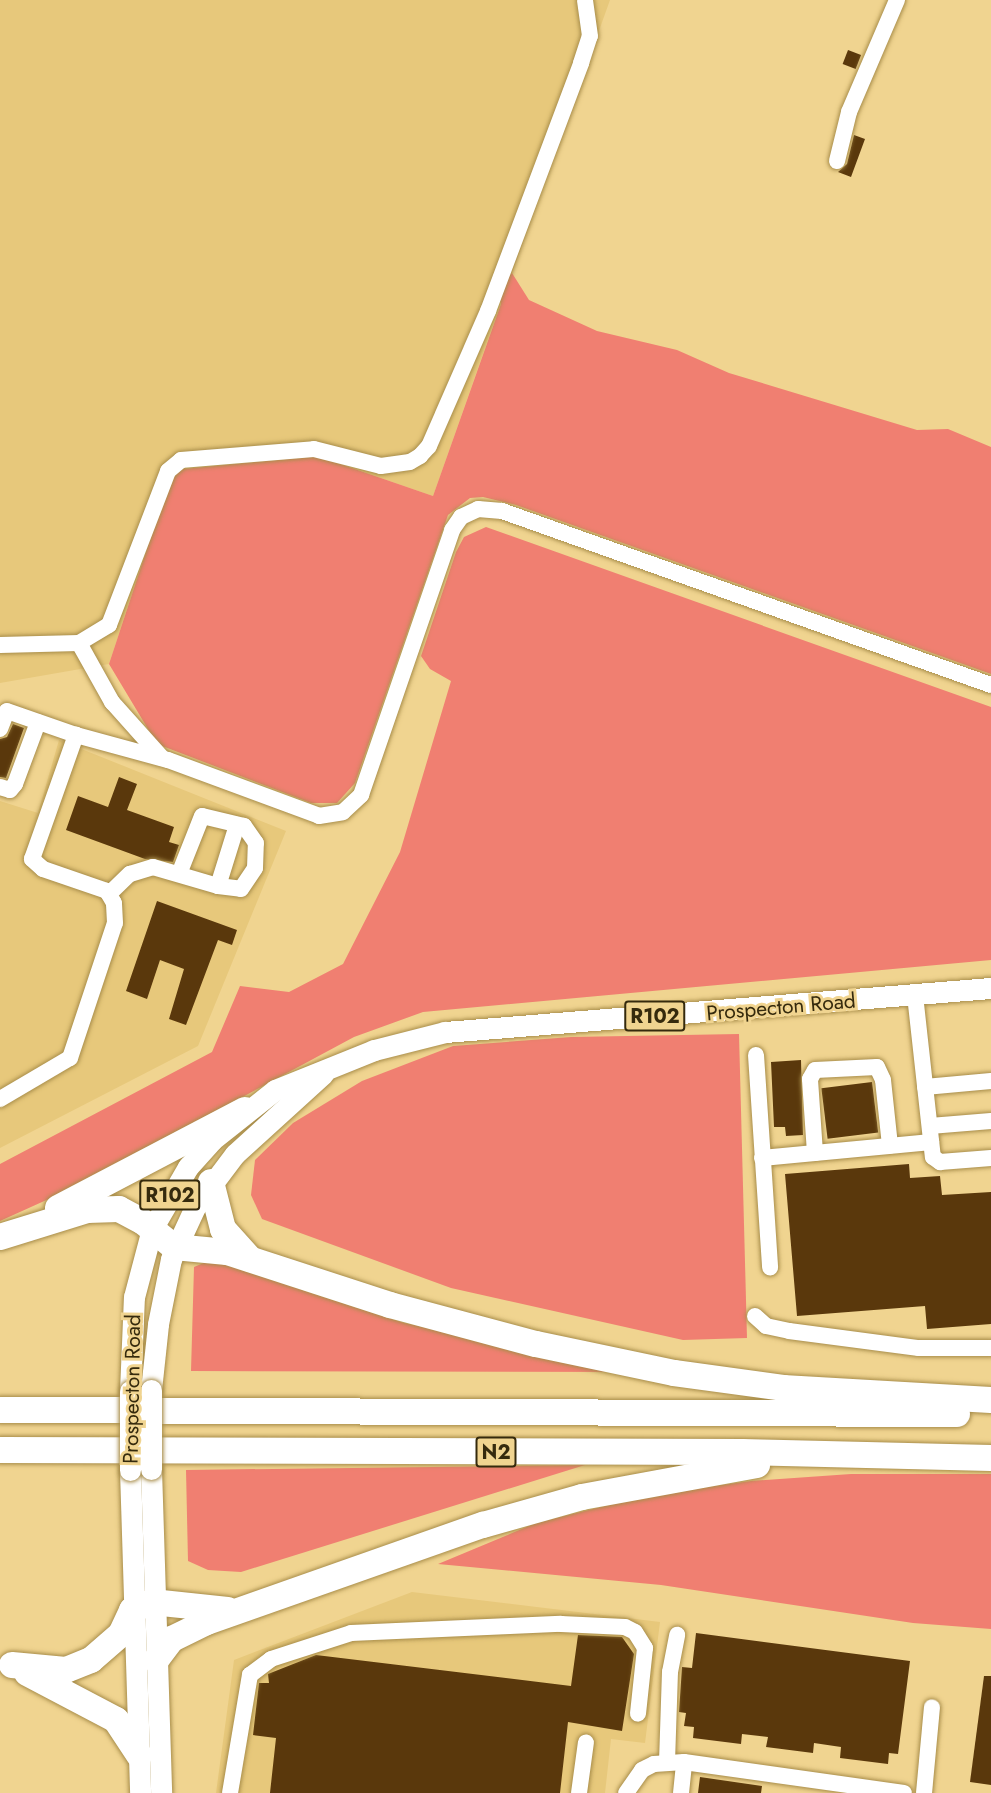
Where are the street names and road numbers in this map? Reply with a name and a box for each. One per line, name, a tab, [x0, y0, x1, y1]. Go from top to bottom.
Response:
street label: Prospecton Road	[705, 988, 857, 1026]
road number: R102	[624, 999, 686, 1033]
road number: R102	[138, 1178, 201, 1212]
street label: Prospecton Road	[118, 1314, 146, 1464]
road number: N2	[475, 1435, 517, 1469]

